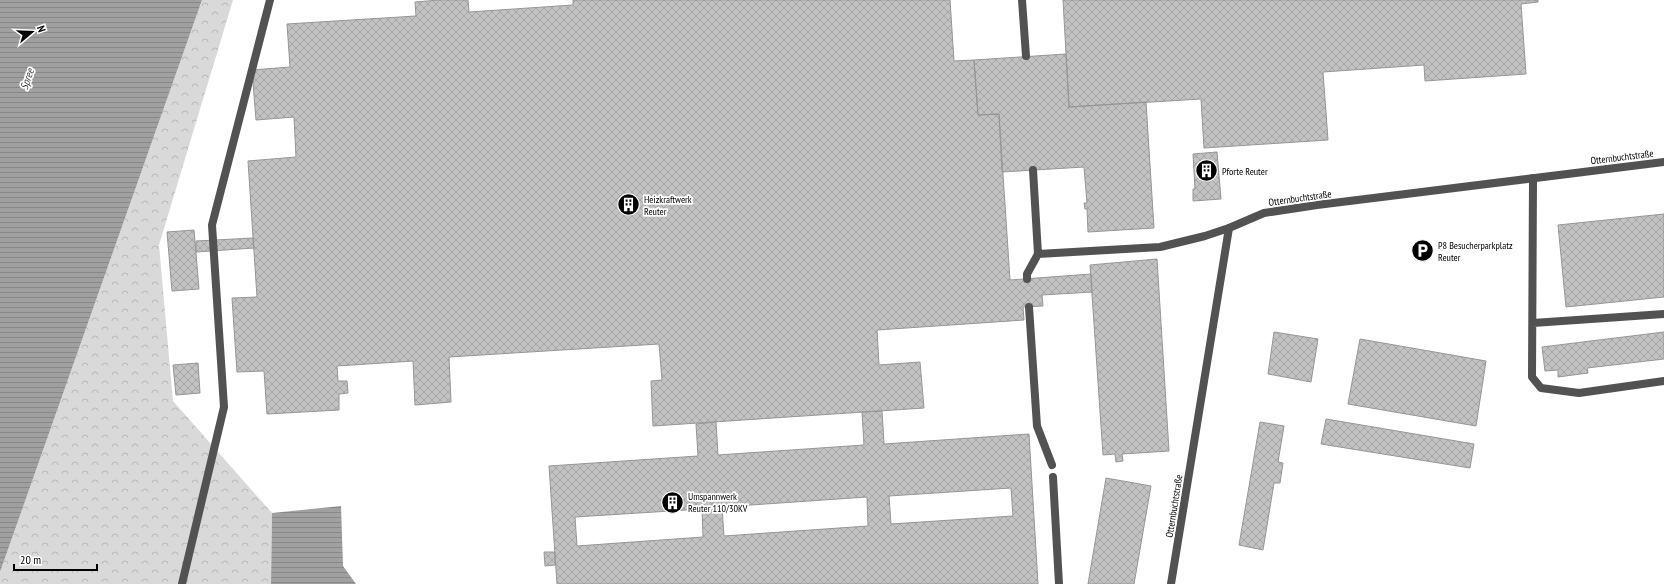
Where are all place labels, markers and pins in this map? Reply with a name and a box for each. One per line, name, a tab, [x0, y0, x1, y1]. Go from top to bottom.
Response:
building icon: Pforte Reuter	[1193, 158, 1219, 184]
place label: Pforte Reuter	[1222, 165, 1268, 178]
building icon: Heizkraftwerk Reuter	[615, 192, 641, 218]
place label: Heizkraftwerk Reuter	[644, 193, 692, 218]
parking icon: P8 Besucherparkplatz Reuter	[1409, 238, 1435, 264]
place label: P8 Besucherparkplatz Reuter	[1438, 239, 1513, 264]
building icon: Umspannwerk Reuter 110/30KV	[660, 489, 686, 515]
place label: Umspannwerk Reuter 110/30KV	[688, 490, 748, 515]

